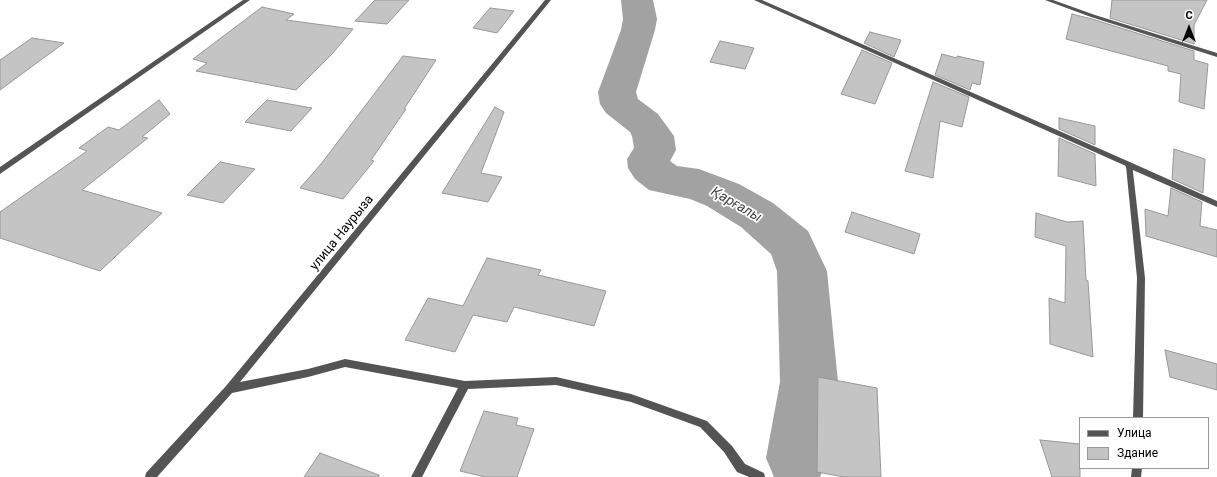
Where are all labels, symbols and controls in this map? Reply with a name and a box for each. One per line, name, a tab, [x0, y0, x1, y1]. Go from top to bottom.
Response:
north arrow	[1169, 8, 1209, 48]
text: С	[1185, 9, 1193, 22]
water label: Қарғалы	[707, 184, 765, 226]
street label: улица Наурыза	[307, 192, 377, 274]
legend	[1079, 417, 1209, 469]
text: Улица	[1117, 426, 1152, 440]
text: Здание	[1117, 446, 1158, 460]

